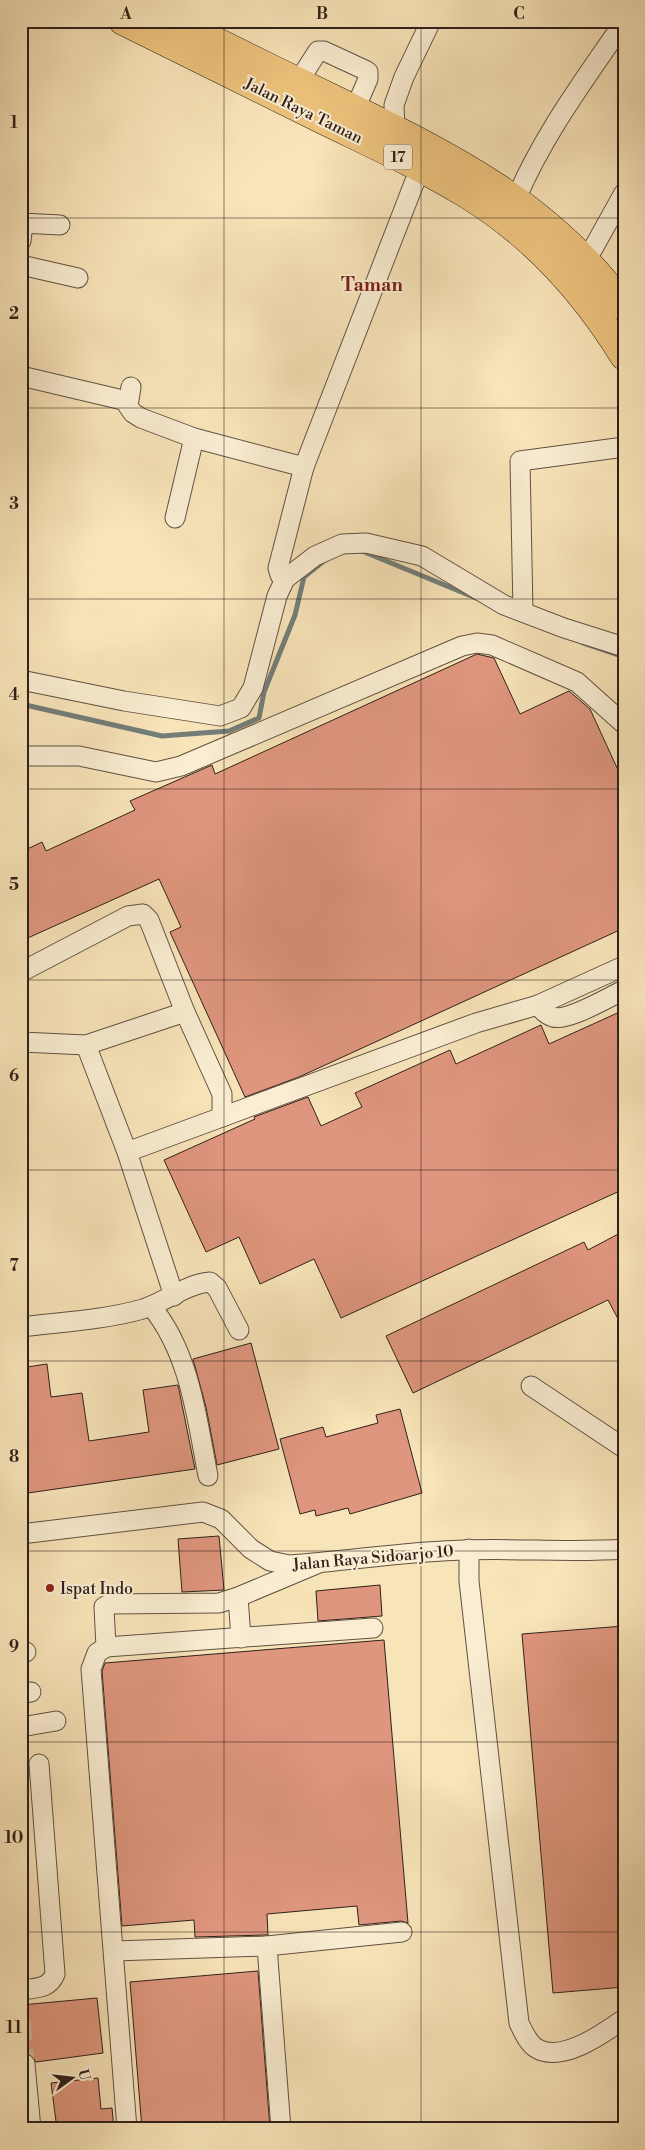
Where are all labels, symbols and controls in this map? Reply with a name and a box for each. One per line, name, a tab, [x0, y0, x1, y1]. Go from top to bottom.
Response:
text: A	[119, 4, 132, 24]
text: B	[316, 4, 328, 24]
text: C	[513, 4, 525, 24]
street label: Jalan Raya Taman	[240, 73, 366, 148]
text: 1	[10, 113, 18, 133]
road number: 17	[384, 144, 412, 170]
district label: Taman	[341, 273, 403, 297]
text: 2	[9, 304, 19, 324]
text: 3	[9, 494, 19, 514]
text: 4	[9, 685, 20, 705]
text: 5	[9, 875, 19, 895]
text: 6	[9, 1066, 19, 1086]
text: 7	[9, 1256, 19, 1276]
text: 8	[9, 1447, 19, 1467]
street label: Jalan Raya Sidoarjo 10	[291, 1541, 454, 1575]
place label: Ispat Indo	[60, 1579, 133, 1599]
marker: Ispat Indo	[44, 1582, 56, 1594]
text: 9	[9, 1637, 19, 1657]
text: 10	[5, 1828, 23, 1848]
text: 11	[6, 2018, 22, 2038]
north arrow	[48, 2052, 98, 2102]
text: U	[73, 2067, 94, 2083]

